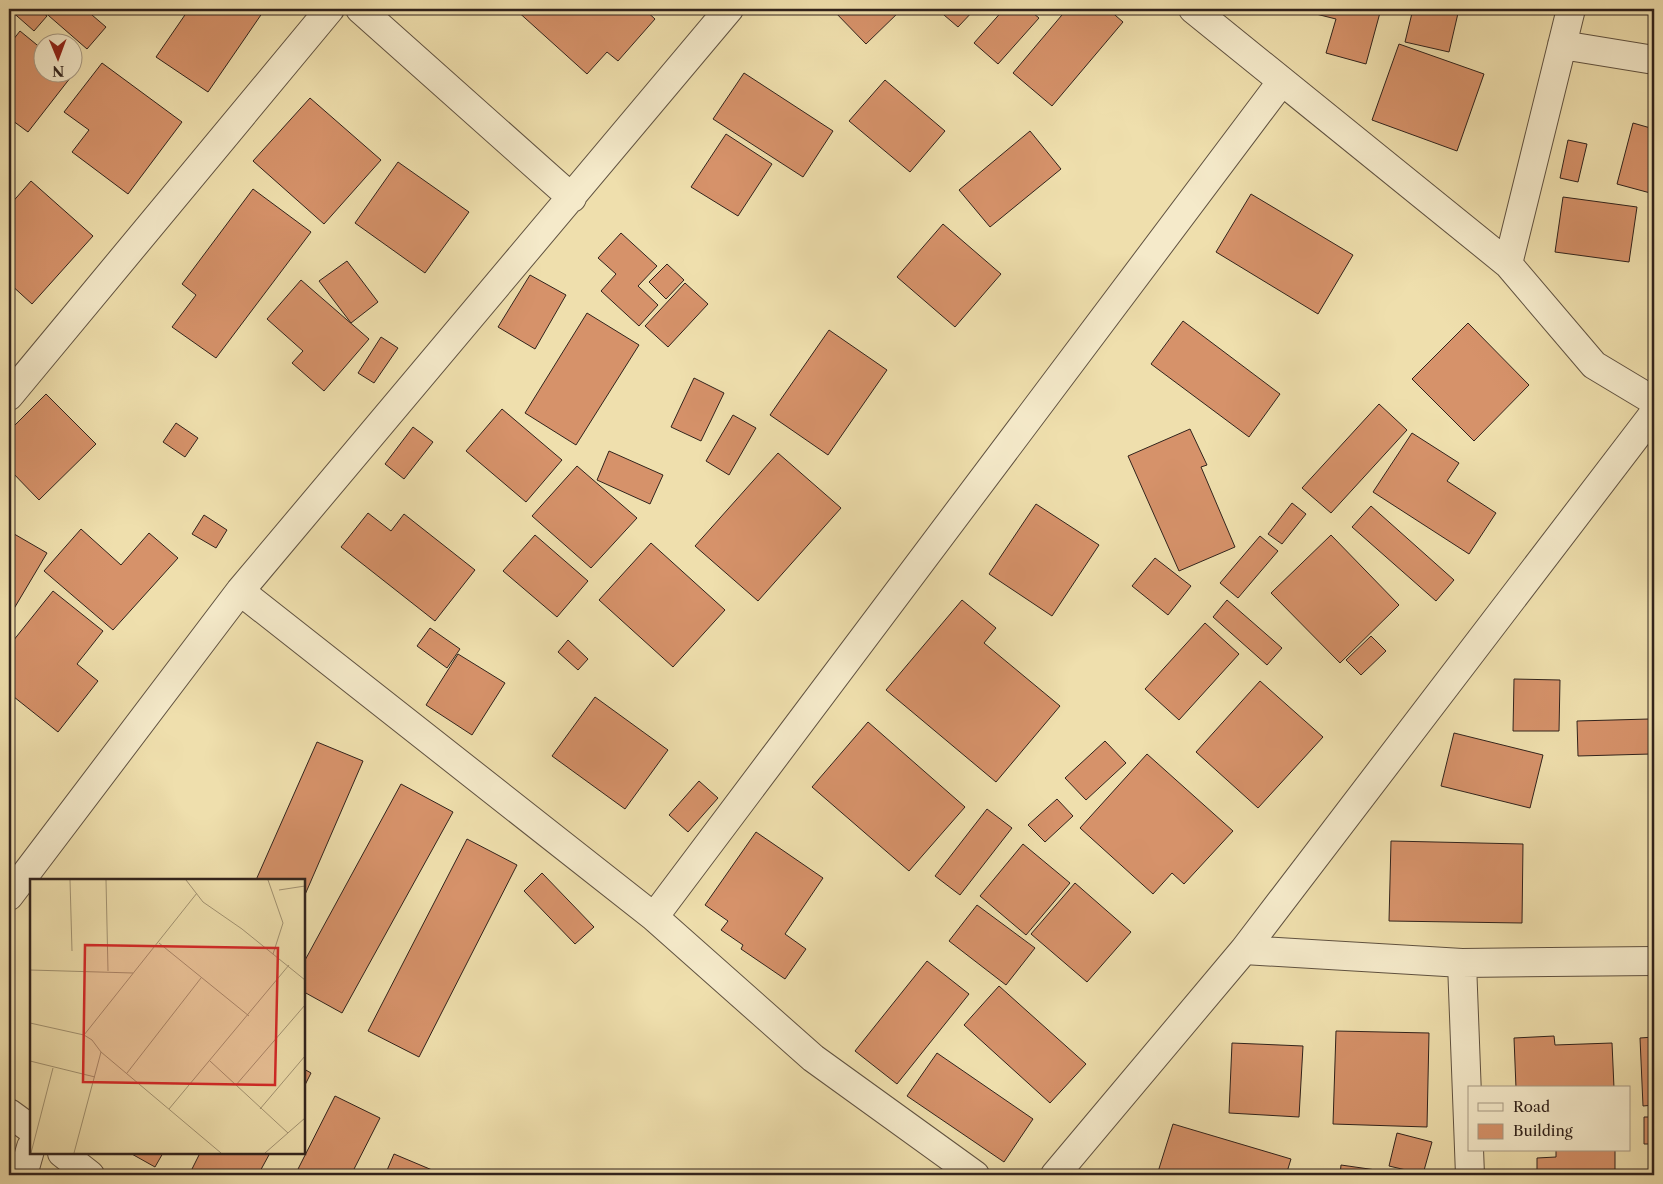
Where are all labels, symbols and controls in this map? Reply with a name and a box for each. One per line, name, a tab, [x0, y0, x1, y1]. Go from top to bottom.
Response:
north arrow	[32, 32, 82, 82]
text: N	[52, 62, 64, 80]
inset map	[30, 879, 305, 1154]
legend	[1468, 1086, 1630, 1152]
text: Road	[1513, 1097, 1550, 1116]
text: Building	[1513, 1121, 1573, 1140]

